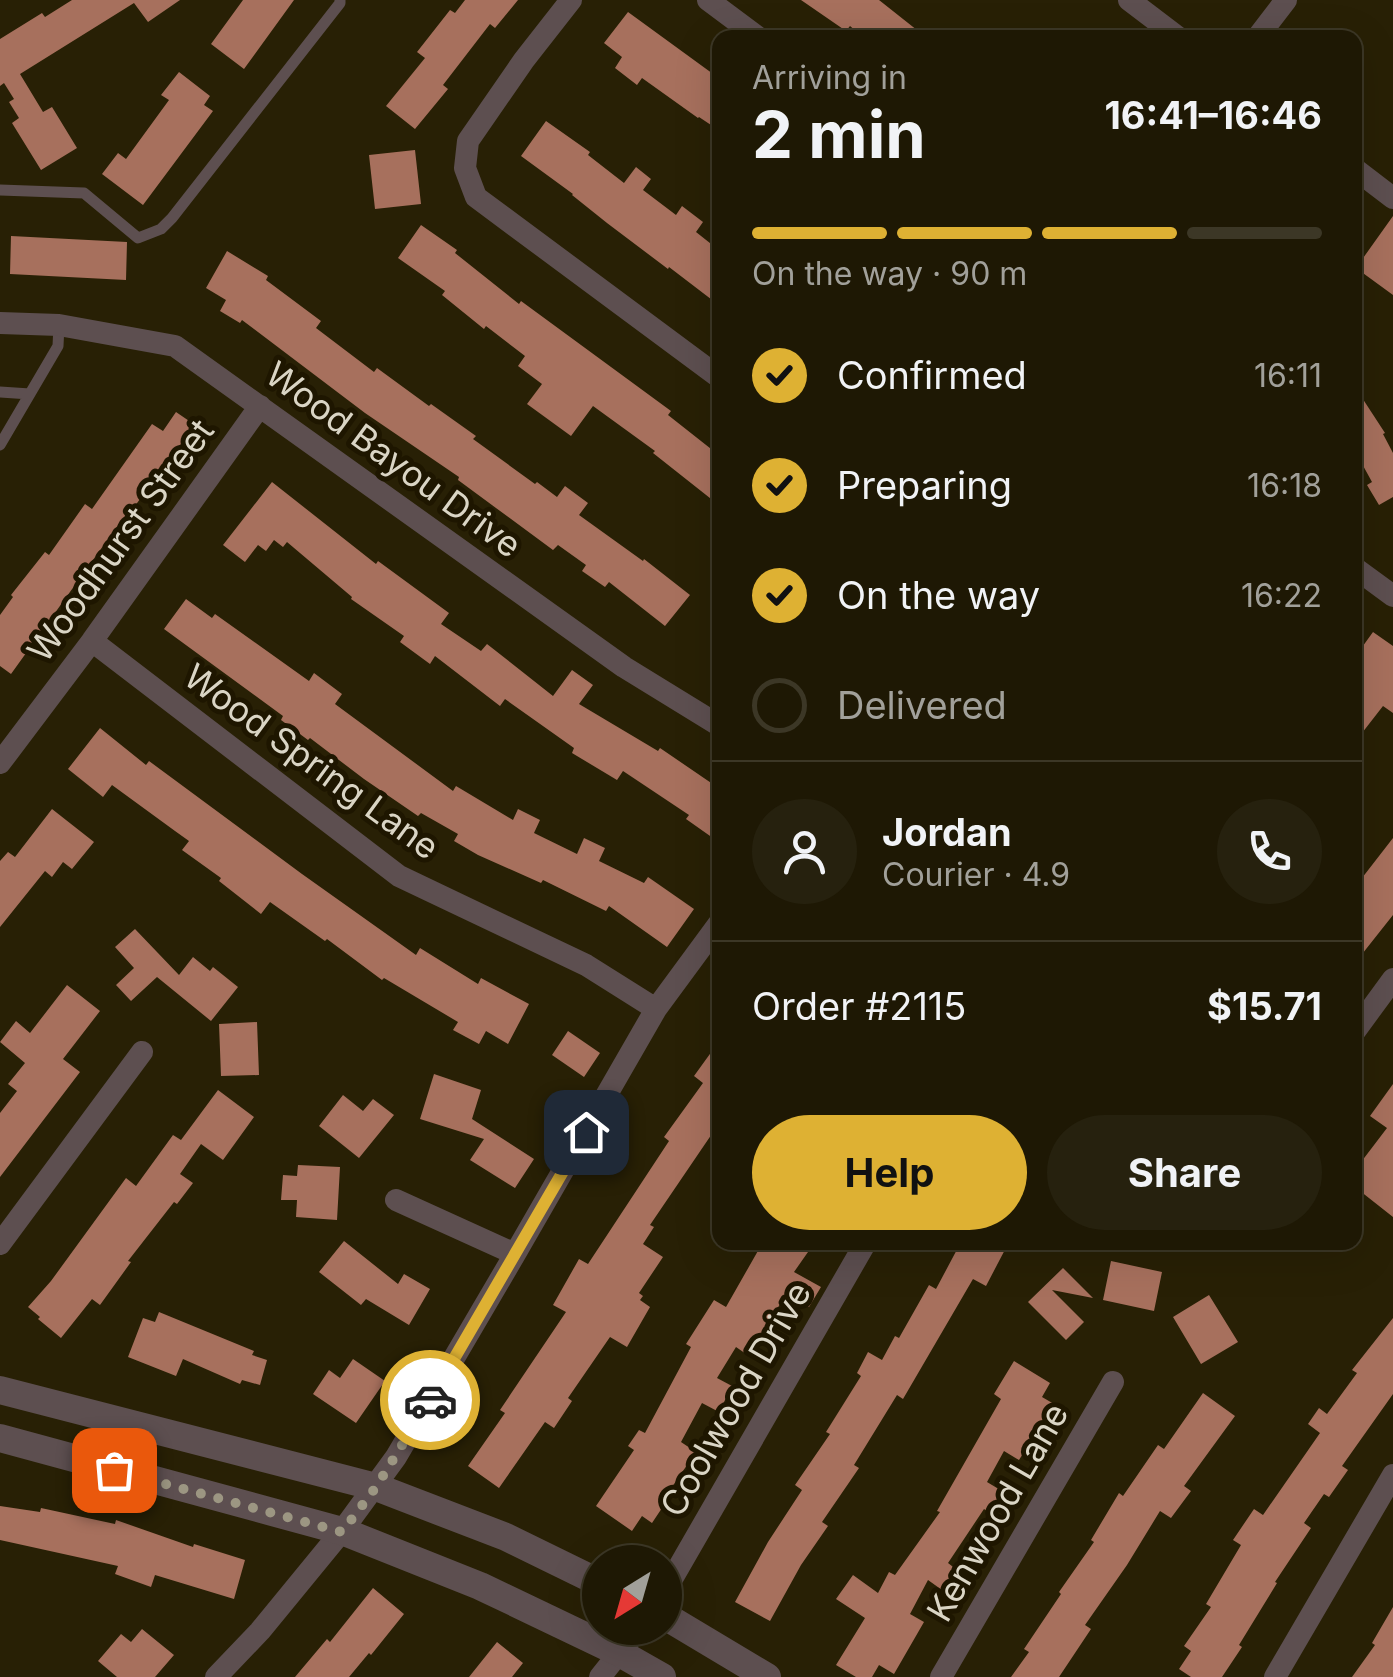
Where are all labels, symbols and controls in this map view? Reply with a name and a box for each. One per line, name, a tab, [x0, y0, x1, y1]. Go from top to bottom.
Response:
text: Arriving in	[752, 58, 907, 97]
text: 16:41–16:46	[1104, 92, 1322, 138]
text: 2 min	[752, 95, 926, 174]
text: On the way · 90 m	[752, 254, 1027, 293]
icon: check	[752, 348, 807, 403]
street label: Wood Bayou Drive	[258, 352, 530, 566]
text: Confirmed	[837, 352, 1027, 398]
text: 16:11	[1254, 356, 1322, 395]
street label: Woodhurst Street	[18, 411, 222, 669]
icon: check	[752, 458, 807, 513]
text: Preparing	[837, 462, 1012, 508]
text: 16:18	[1247, 466, 1322, 505]
icon: check	[752, 568, 807, 623]
text: On the way	[837, 572, 1040, 618]
text: 16:22	[1241, 576, 1322, 615]
street label: Wood Spring Lane	[176, 655, 448, 867]
text: Delivered	[837, 682, 1007, 728]
button: person	[752, 799, 857, 904]
button: phone	[1217, 799, 1322, 904]
text: Jordan	[882, 809, 1012, 855]
text: Courier · 4.9	[882, 855, 1070, 894]
text: Order #2115	[752, 983, 966, 1029]
text: $15.71	[1207, 983, 1322, 1029]
pin	[544, 1090, 629, 1175]
icon: home	[559, 1105, 614, 1160]
button: Help	[752, 1115, 1027, 1230]
button: Share	[1047, 1115, 1322, 1230]
street label: Coolwood Drive	[651, 1274, 819, 1524]
courier	[380, 1350, 480, 1450]
icon: car	[403, 1373, 458, 1428]
street label: Kenwood Lane	[918, 1395, 1076, 1629]
pin	[72, 1428, 157, 1513]
icon: bag	[87, 1443, 142, 1498]
north arrow	[582, 1545, 682, 1645]
map controls	[582, 1545, 682, 1645]

